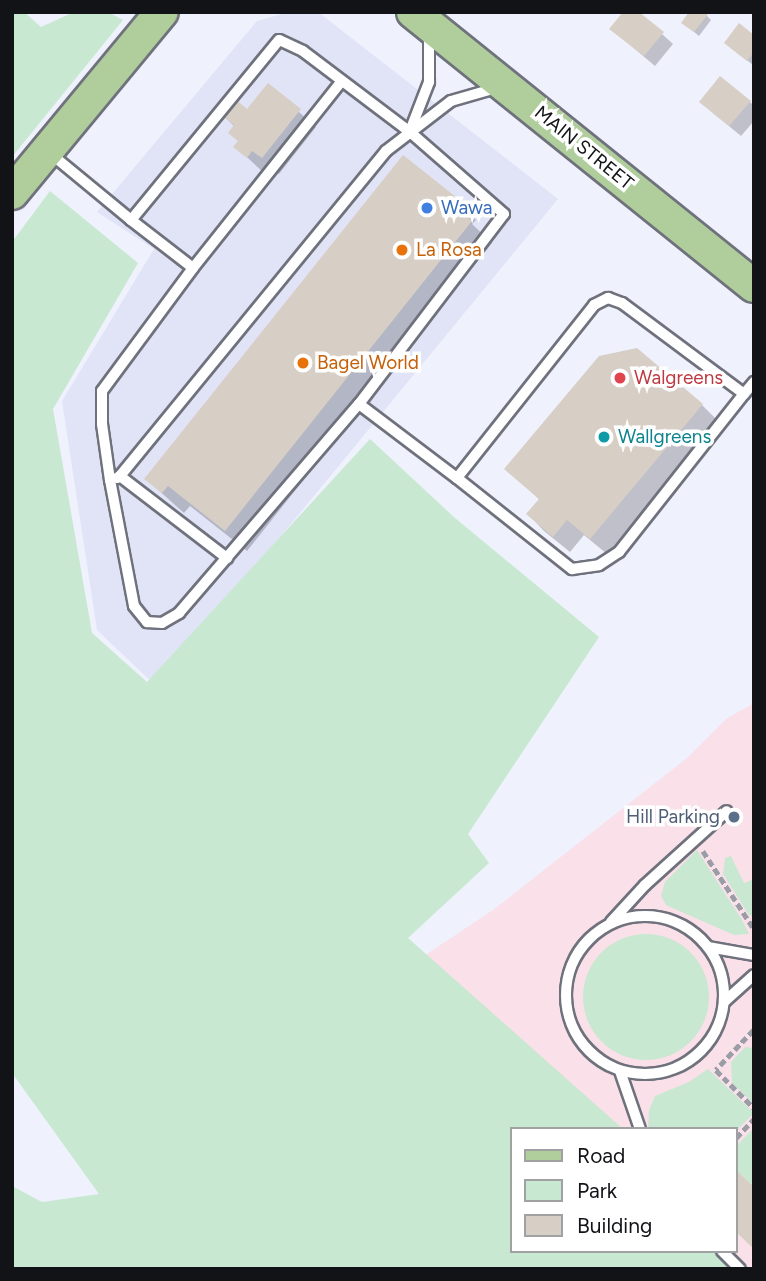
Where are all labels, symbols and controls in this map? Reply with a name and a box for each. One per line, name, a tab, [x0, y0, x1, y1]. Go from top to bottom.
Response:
street label: MAIN STREET	[530, 101, 638, 195]
place label: Wawa	[441, 197, 492, 219]
marker: Wawa	[419, 200, 435, 216]
place label: La Rosa	[416, 239, 482, 261]
marker: La Rosa	[394, 242, 410, 258]
place label: Bagel World	[317, 352, 419, 374]
marker: Bagel World	[295, 355, 311, 371]
place label: Walgreens	[634, 367, 723, 389]
marker: Walgreens	[612, 370, 628, 386]
place label: Wallgreens	[618, 426, 711, 448]
marker: Wallgreens	[596, 429, 612, 445]
place label: Hill Parking	[626, 806, 720, 828]
marker: Hill Parking	[726, 809, 742, 825]
legend	[510, 1127, 738, 1253]
text: Road	[577, 1143, 625, 1168]
text: Park	[577, 1178, 617, 1203]
text: Building	[577, 1213, 652, 1238]

